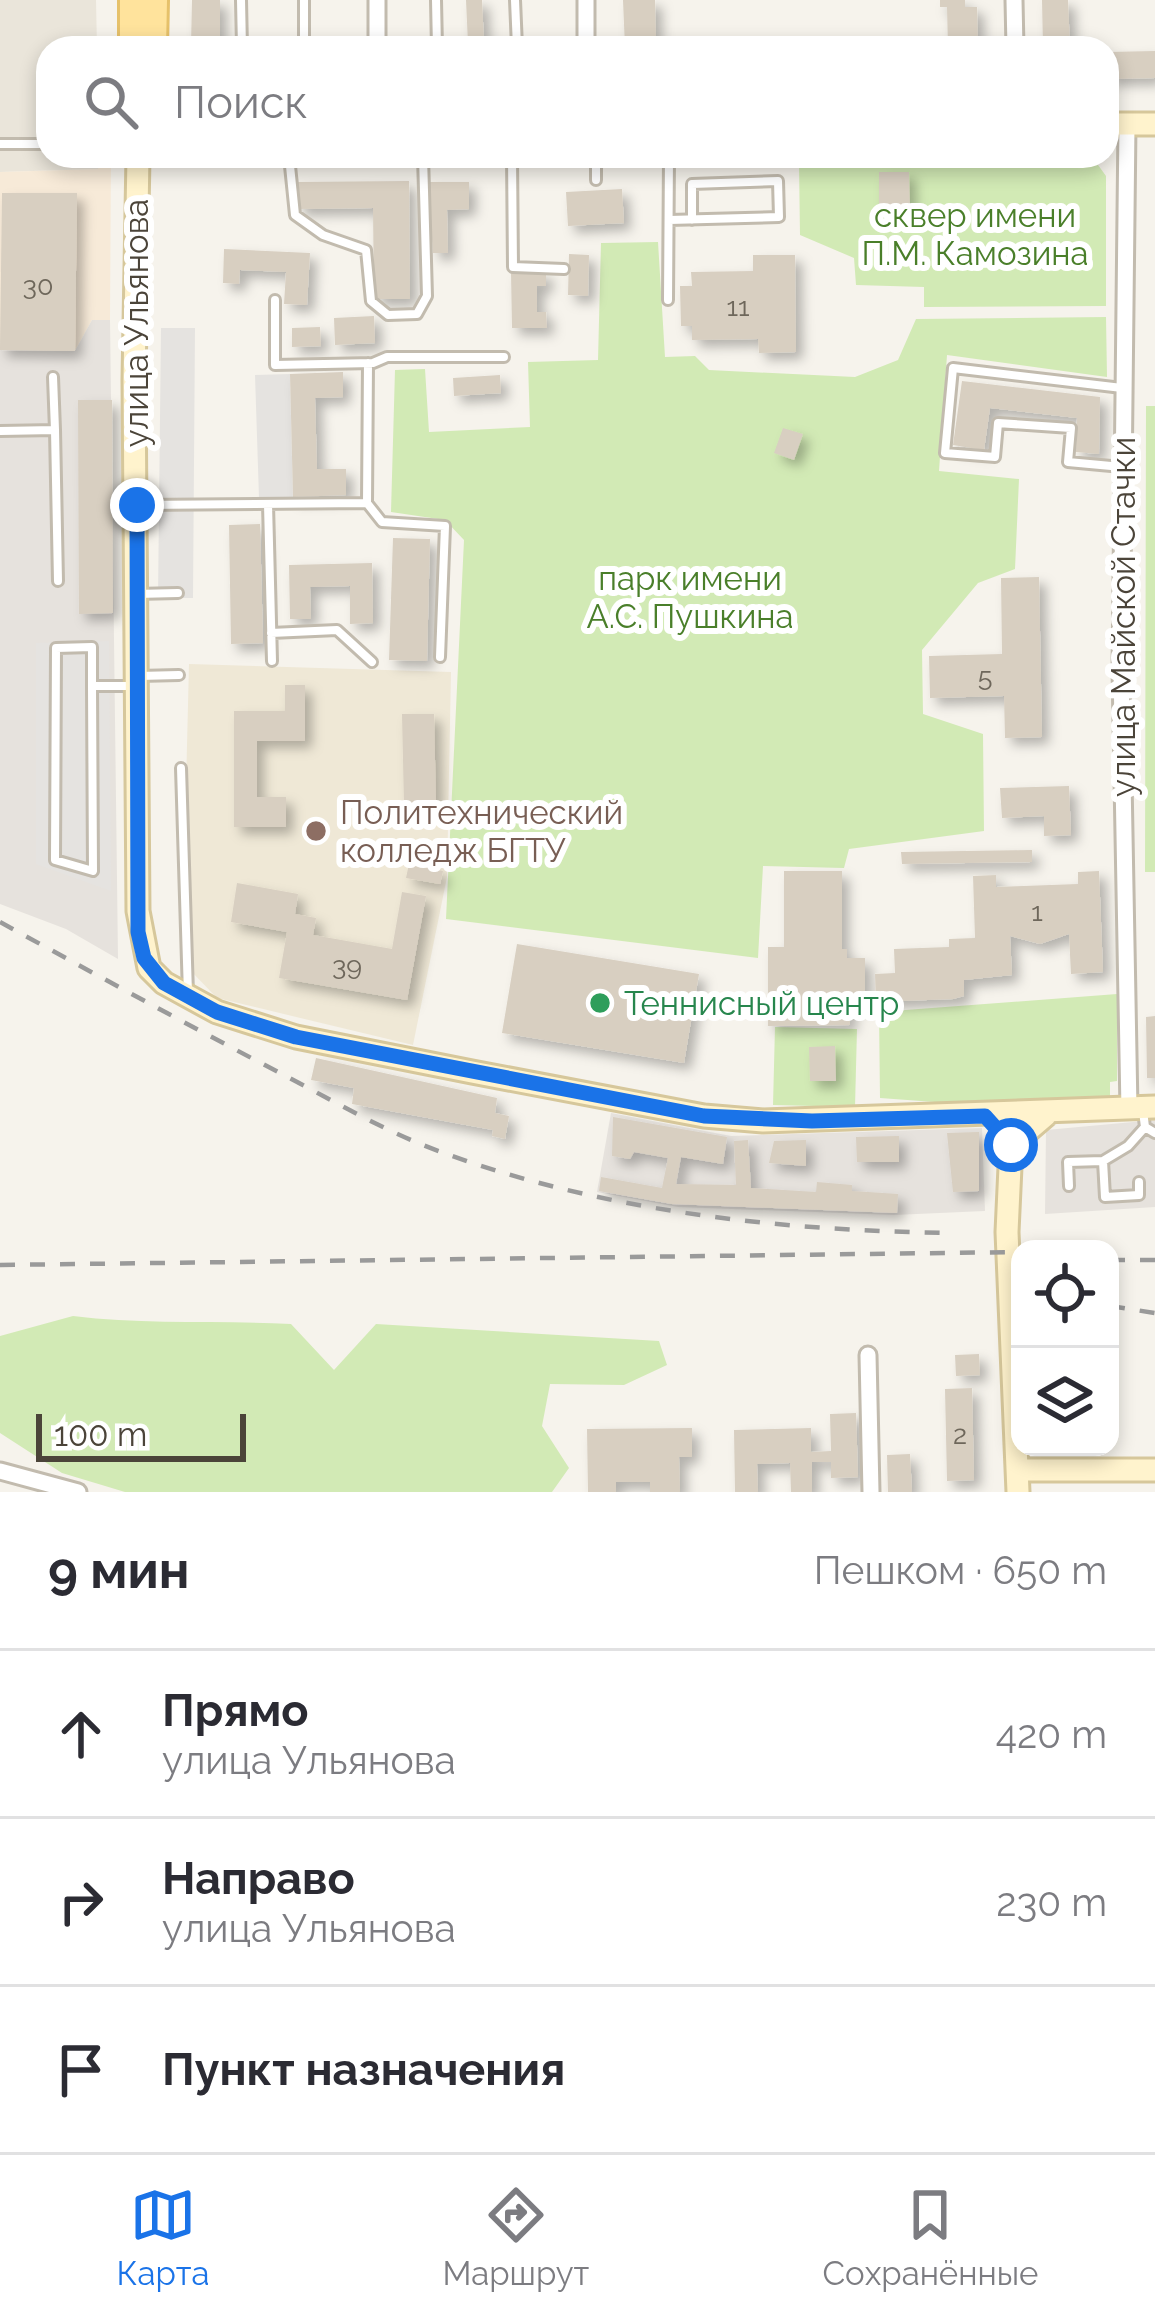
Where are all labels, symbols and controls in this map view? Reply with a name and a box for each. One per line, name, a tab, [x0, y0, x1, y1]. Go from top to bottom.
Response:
search box	[36, 36, 1119, 168]
icon: search	[78, 69, 144, 135]
text: Поиск	[174, 76, 308, 129]
park label: сквер имени П.М. Камозина	[861, 196, 1089, 273]
street label: улица Ульянова	[117, 199, 156, 447]
house number: 30	[23, 270, 53, 301]
house number: 11	[726, 291, 750, 322]
street label: улица Майской Стачки	[1104, 437, 1143, 797]
route end	[110, 478, 164, 532]
park label: парк имени А.С. Пушкина	[586, 559, 794, 636]
house number: 5	[978, 661, 992, 692]
place label: Политехнический колледж БГТУ	[340, 793, 623, 870]
marker: Политехнический колледж БГТУ	[303, 818, 329, 844]
house number: 1	[1031, 896, 1043, 927]
house number: 39	[332, 950, 362, 981]
place label: Теннисный центр	[624, 984, 899, 1023]
marker: Теннисный центр	[587, 990, 613, 1016]
route start	[984, 1118, 1038, 1172]
map controls	[1011, 1240, 1119, 1456]
button: locate	[1011, 1240, 1119, 1348]
button: layers	[1011, 1348, 1119, 1456]
scale bar	[36, 1408, 246, 1461]
text: 100 m	[54, 1415, 147, 1454]
house number: 2	[953, 1419, 967, 1450]
text: 9 мин	[48, 1540, 190, 1600]
text: Пешком · 650 m	[814, 1547, 1107, 1593]
text: Прямо	[162, 1684, 309, 1737]
icon: ahead	[48, 1701, 114, 1767]
text: 420 m	[996, 1711, 1107, 1757]
text: улица Ульянова	[162, 1737, 456, 1783]
text: Направо	[162, 1852, 355, 1905]
icon: right	[48, 1869, 114, 1935]
text: 230 m	[996, 1879, 1107, 1925]
text: улица Ульянова	[162, 1905, 456, 1951]
icon: arrive	[48, 2037, 114, 2103]
text: Пункт назначения	[162, 2043, 565, 2096]
tab: Карта	[117, 2182, 209, 2293]
tab: Маршрут	[442, 2182, 589, 2293]
tab: Сохранённые	[822, 2182, 1038, 2293]

